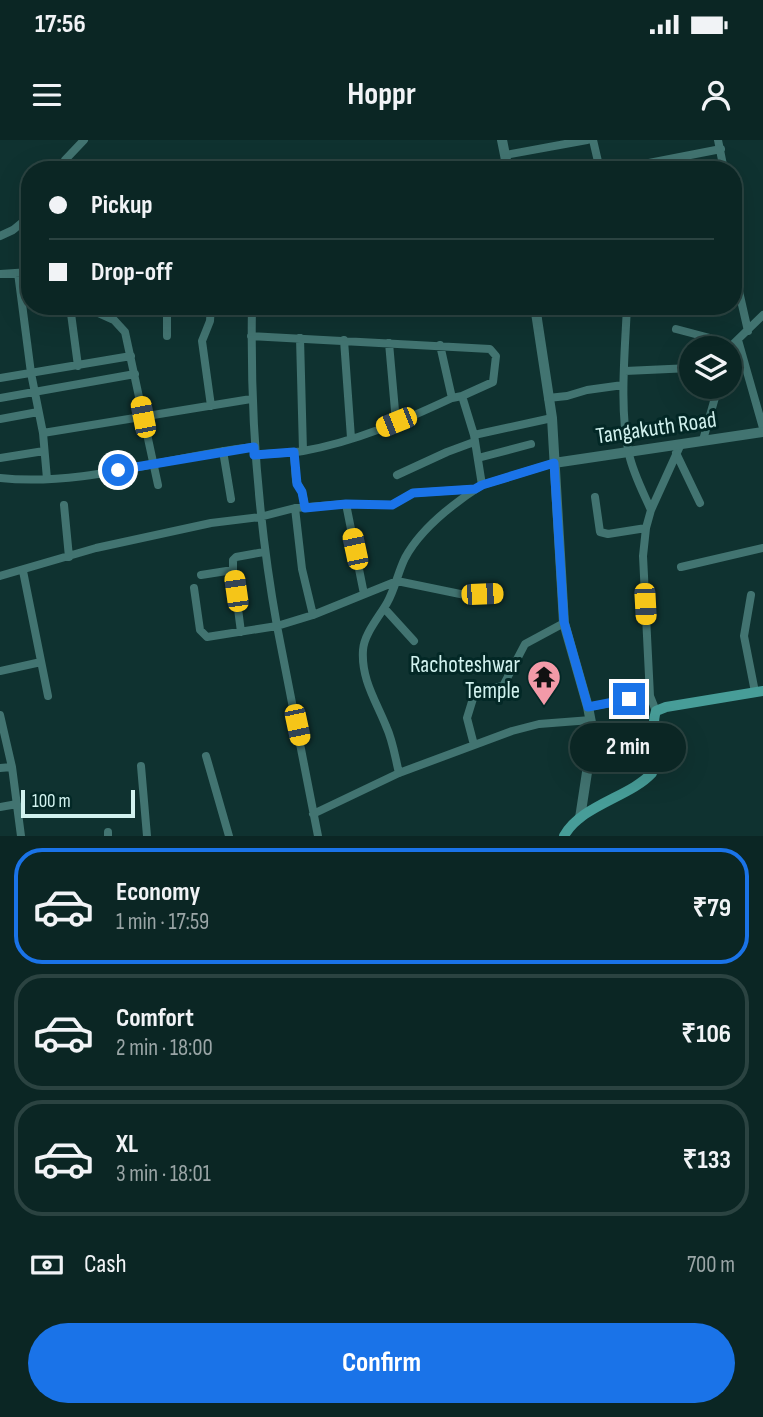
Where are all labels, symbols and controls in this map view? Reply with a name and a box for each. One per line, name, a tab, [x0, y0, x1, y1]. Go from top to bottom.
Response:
text: 17:56	[35, 9, 86, 40]
text: Hoppr	[347, 75, 416, 114]
icon: menu	[28, 76, 66, 114]
icon: person	[697, 76, 735, 114]
text: Pickup	[91, 190, 153, 221]
text: Drop-off	[91, 257, 172, 288]
map controls	[679, 336, 742, 399]
button: layers	[679, 336, 742, 399]
car	[129, 394, 158, 440]
car	[373, 404, 420, 440]
street label: Tangakuth Road	[594, 406, 718, 450]
route start	[102, 454, 134, 486]
car	[341, 526, 370, 572]
car	[223, 569, 250, 613]
car	[634, 582, 657, 626]
car	[461, 583, 504, 605]
place label: Rachoteshwar Temple	[410, 651, 520, 705]
temple icon: Rachoteshwar Temple	[525, 658, 563, 707]
route end	[613, 683, 645, 715]
car	[283, 702, 312, 748]
callout: 2 min	[571, 724, 687, 772]
text: 2 min	[606, 733, 650, 761]
scale bar	[21, 787, 135, 819]
text: 100 m	[32, 790, 71, 813]
icon: car	[32, 875, 95, 938]
text: Economy	[116, 877, 200, 908]
text: ₹79	[692, 893, 731, 924]
text: 1 min · 17:59	[116, 908, 209, 936]
icon: car	[32, 1001, 95, 1064]
text: Comfort	[116, 1003, 194, 1034]
text: ₹106	[681, 1019, 731, 1050]
text: 2 min · 18:00	[116, 1034, 213, 1062]
icon: car	[32, 1127, 95, 1190]
text: XL	[116, 1129, 138, 1160]
text: ₹133	[683, 1145, 731, 1176]
text: 3 min · 18:01	[116, 1160, 211, 1188]
icon: cash	[28, 1246, 66, 1284]
text: Cash	[84, 1249, 127, 1280]
text: 700 m	[687, 1251, 735, 1279]
button: Confirm	[28, 1323, 735, 1403]

